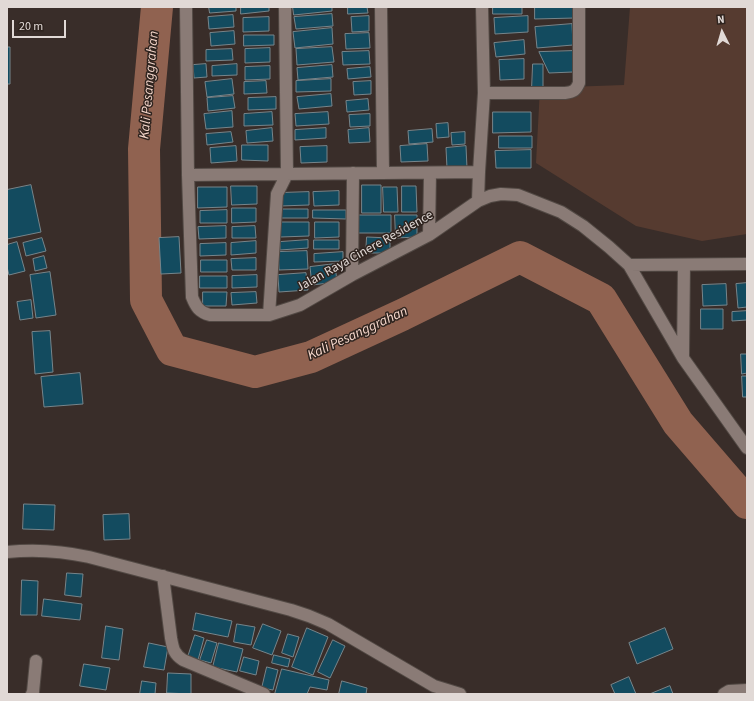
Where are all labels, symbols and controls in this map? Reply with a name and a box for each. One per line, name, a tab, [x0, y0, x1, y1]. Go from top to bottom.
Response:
scale bar	[14, 12, 68, 38]
north arrow	[702, 12, 742, 52]
text: N	[717, 12, 725, 27]
text: 20 m	[19, 18, 43, 35]
water label: Kali Pesanggrahan	[137, 30, 163, 140]
street label: Jalan Raya Cinere Residence	[294, 208, 436, 296]
water label: Kali Pesanggrahan	[305, 303, 411, 365]

